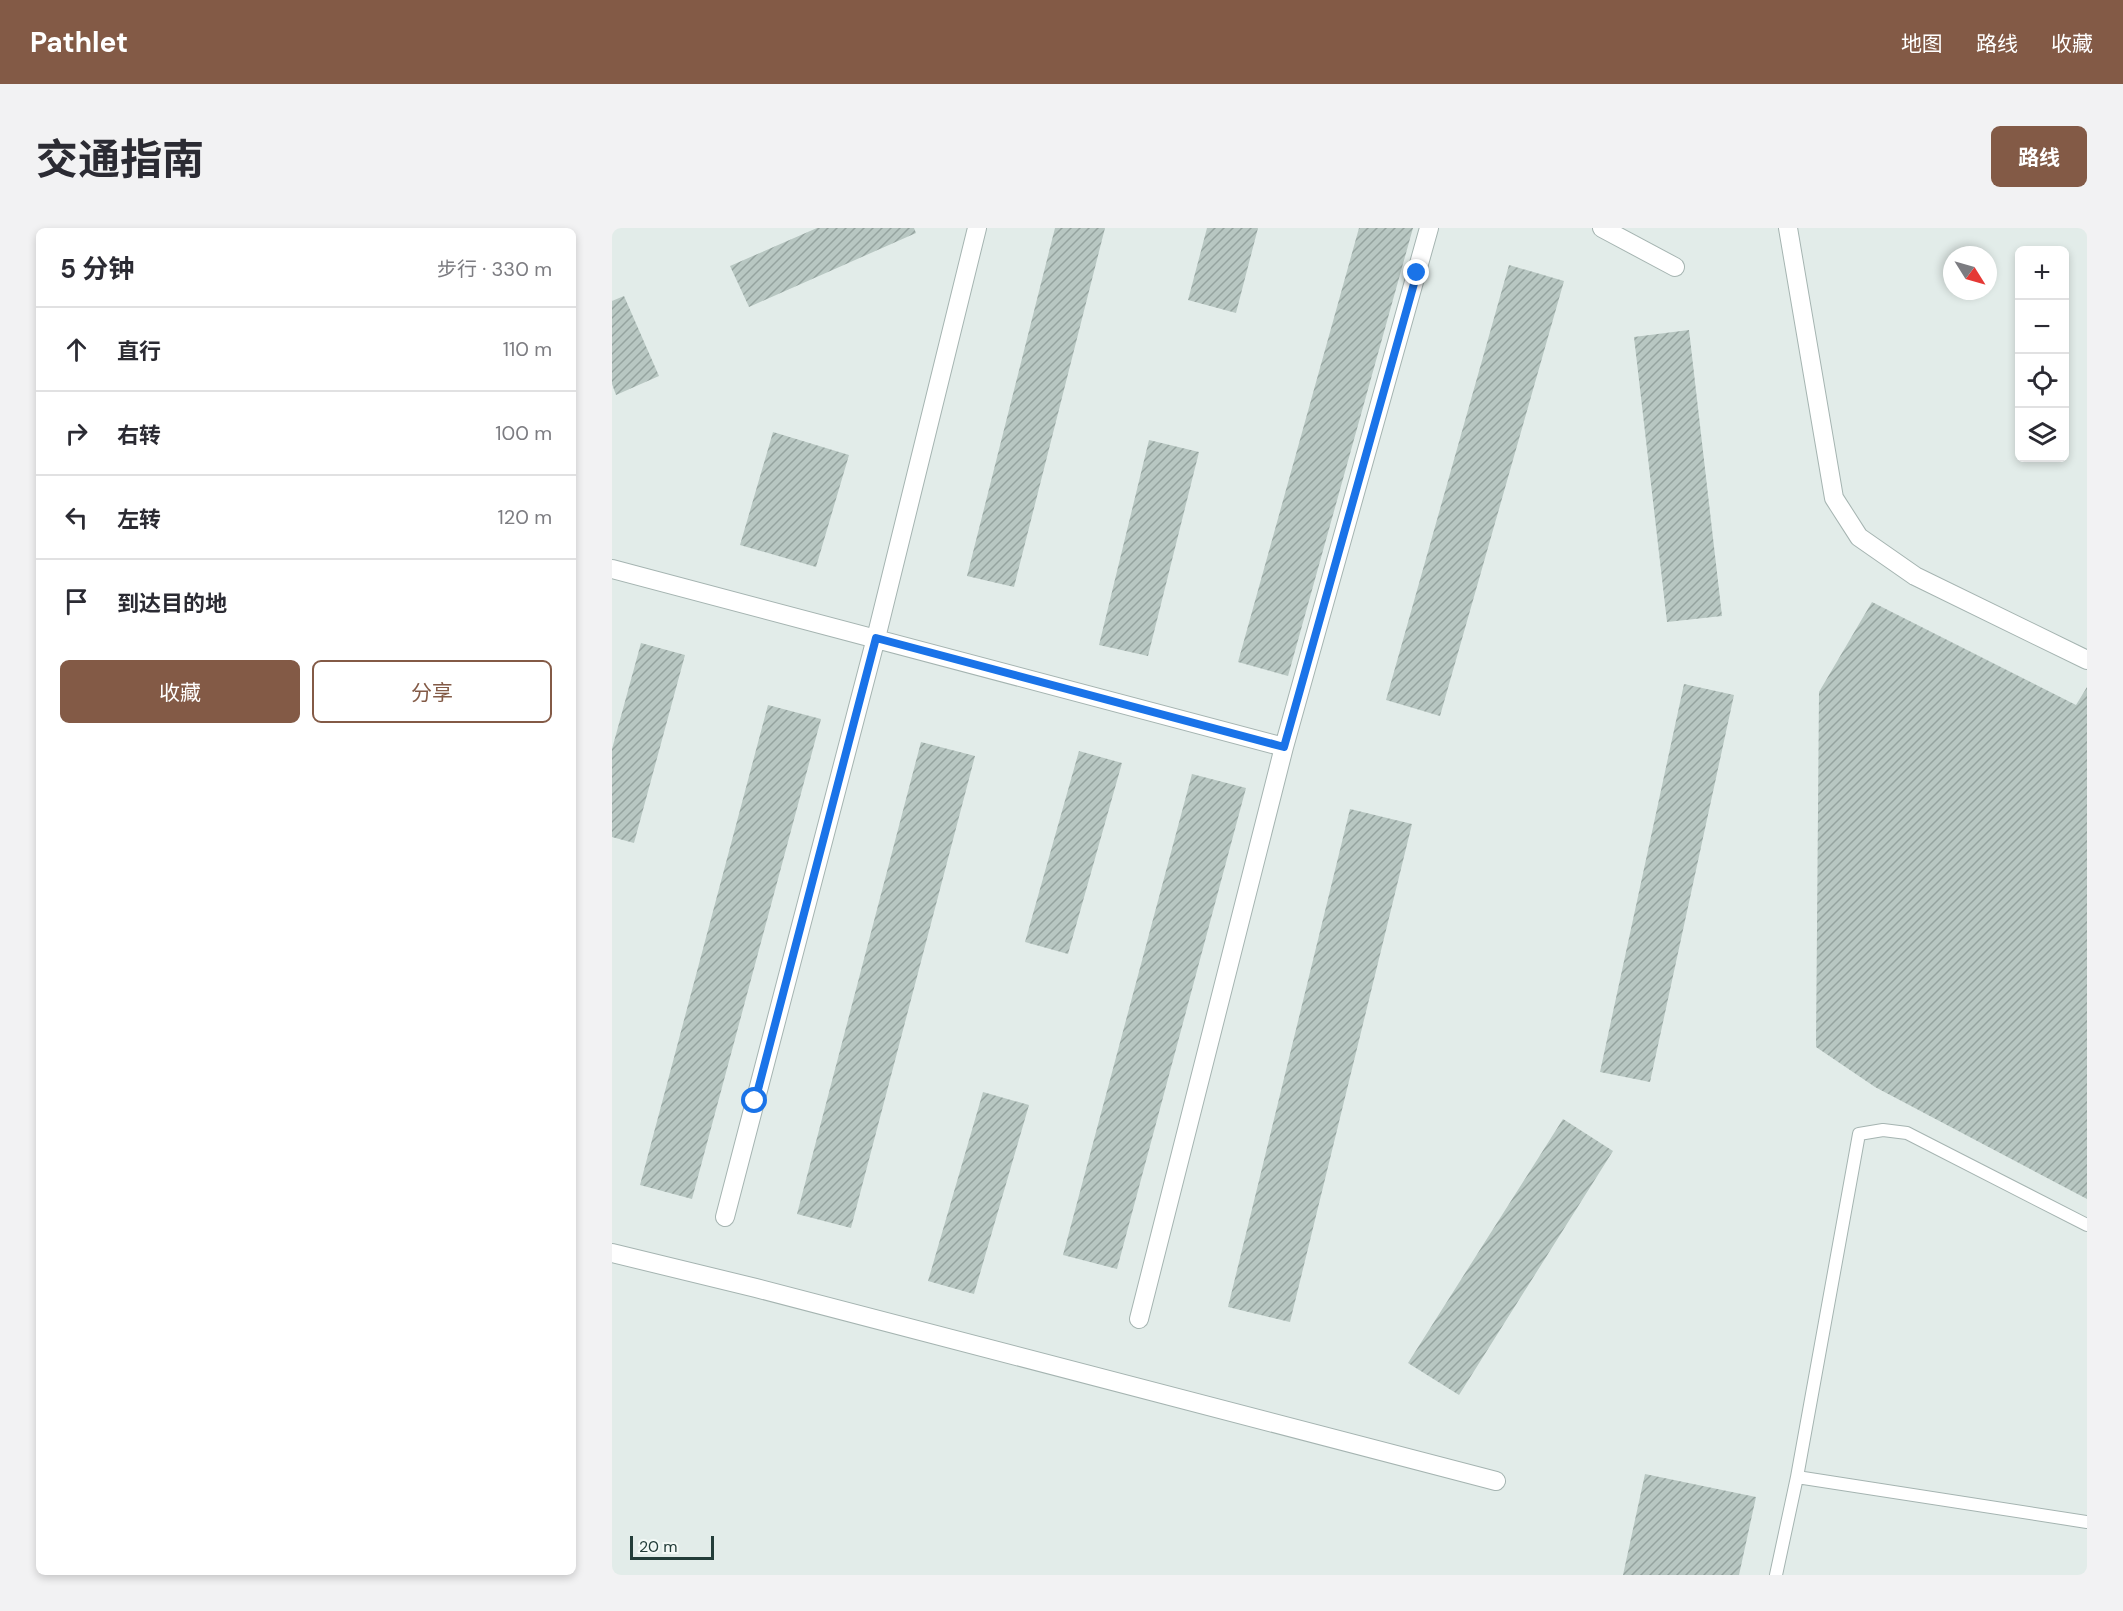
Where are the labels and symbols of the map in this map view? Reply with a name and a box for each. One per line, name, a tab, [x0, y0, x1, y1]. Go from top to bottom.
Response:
north arrow	[1943, 246, 1997, 300]
route end	[1403, 259, 1429, 285]
route start	[741, 1087, 767, 1113]
scale bar	[630, 1533, 714, 1560]

